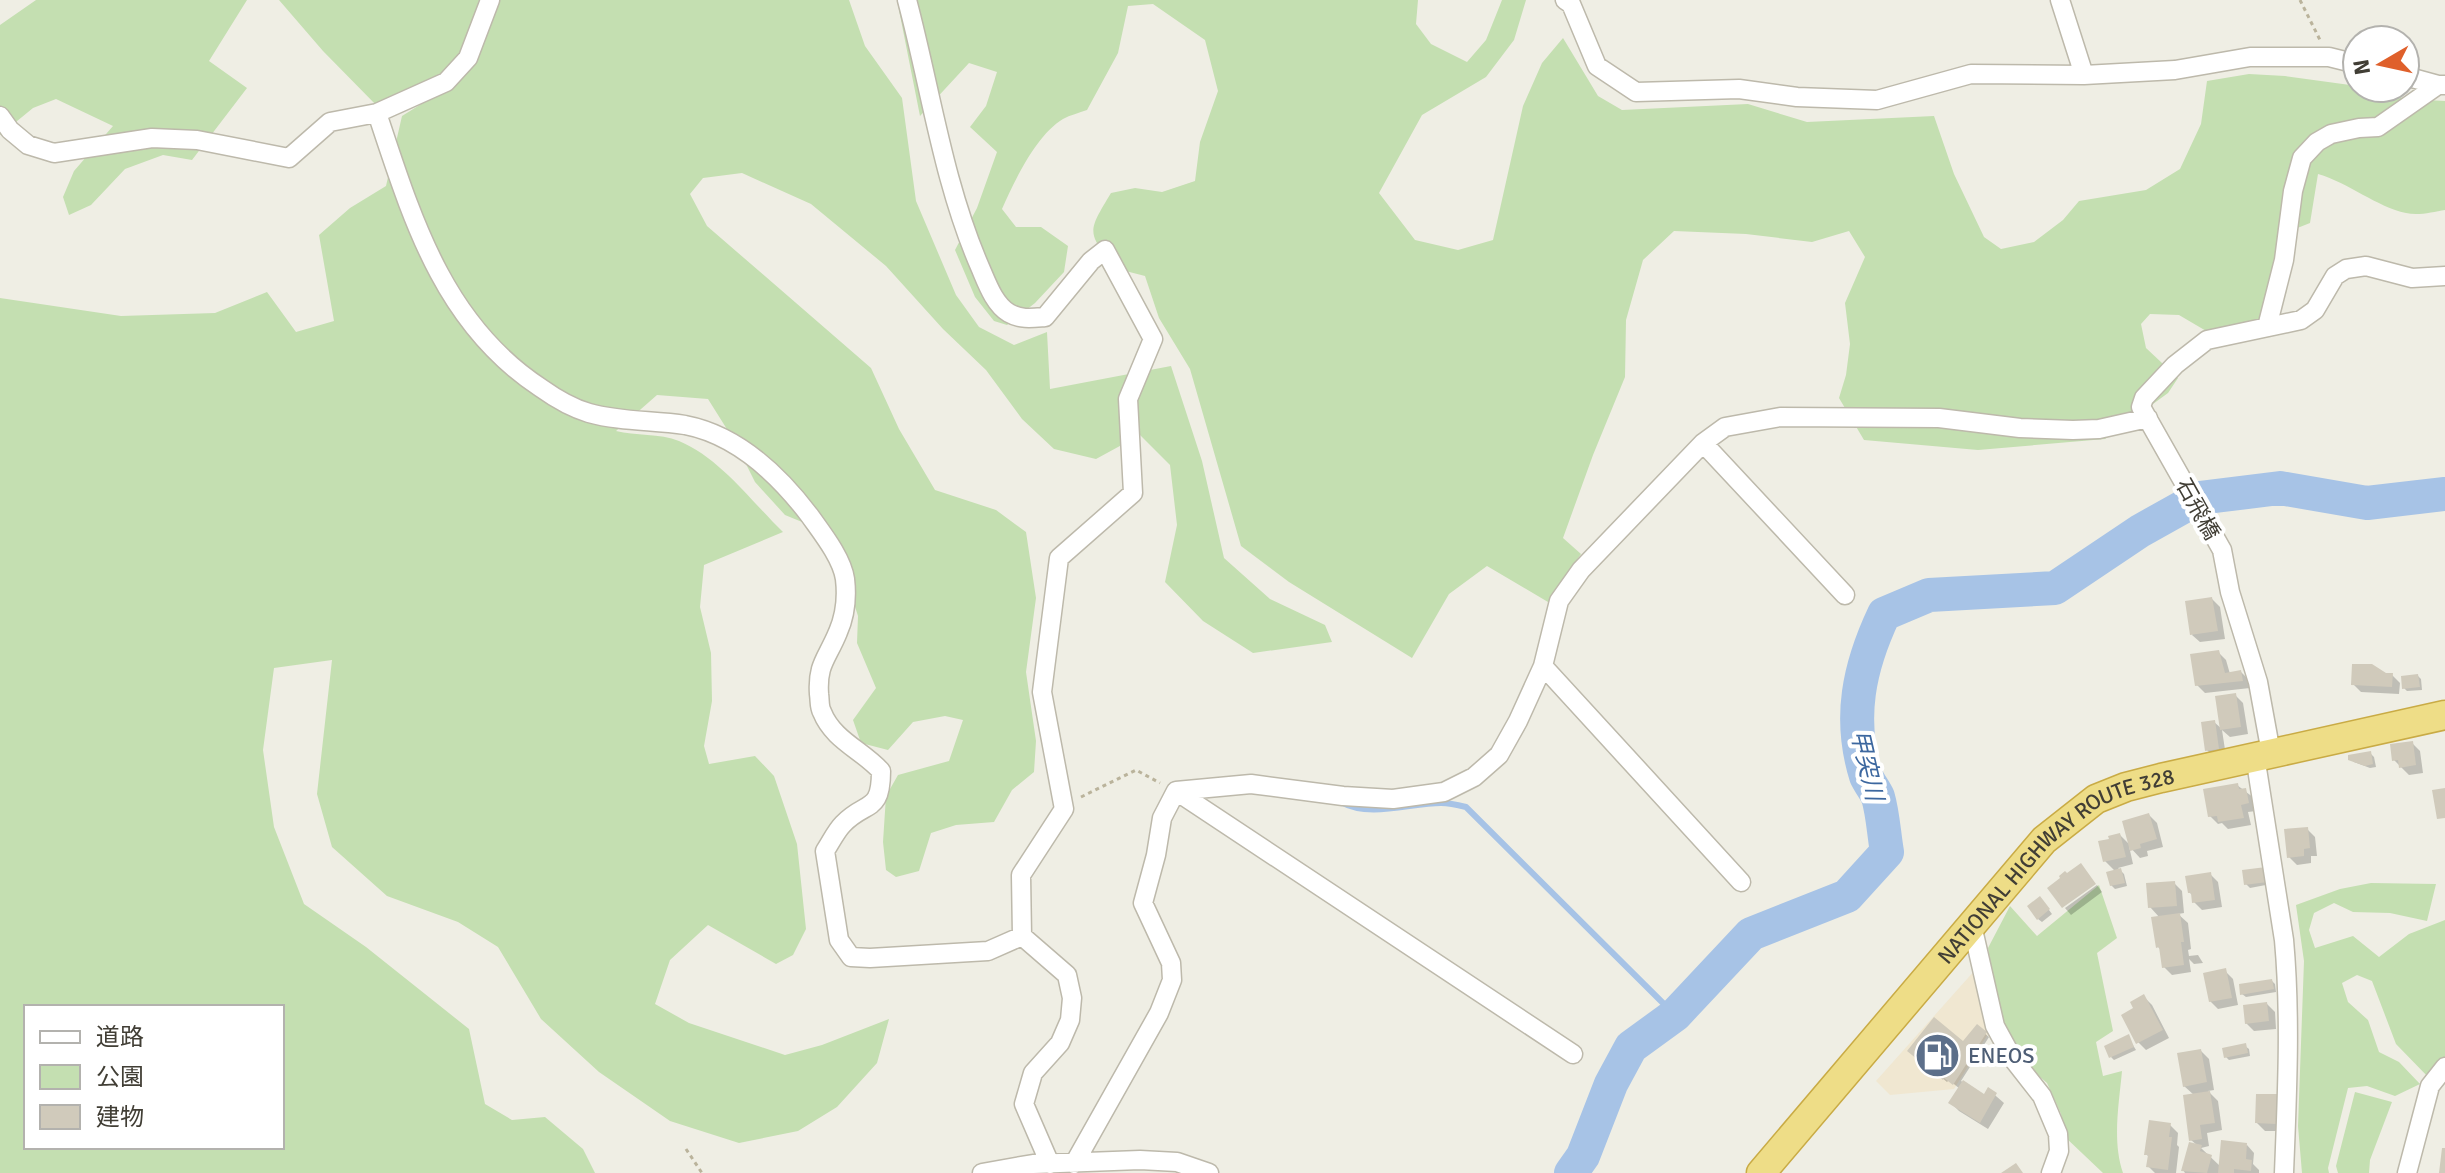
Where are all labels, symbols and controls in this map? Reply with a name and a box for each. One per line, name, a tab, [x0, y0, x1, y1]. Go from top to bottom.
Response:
north arrow	[2341, 24, 2421, 104]
text: N	[2347, 57, 2376, 77]
street label: 石飛橋	[2170, 474, 2226, 544]
water label: 甲突川	[1844, 727, 1890, 806]
street label: NATIONAL HIGHWAY ROUTE 328	[1931, 762, 2177, 969]
legend	[24, 1005, 284, 1149]
text: 道路	[96, 1022, 144, 1052]
fuel station icon: ENEOS	[1913, 1031, 1961, 1079]
place label: ENEOS	[1968, 1042, 2034, 1069]
text: 公園	[96, 1062, 144, 1092]
text: 建物	[96, 1102, 144, 1132]

